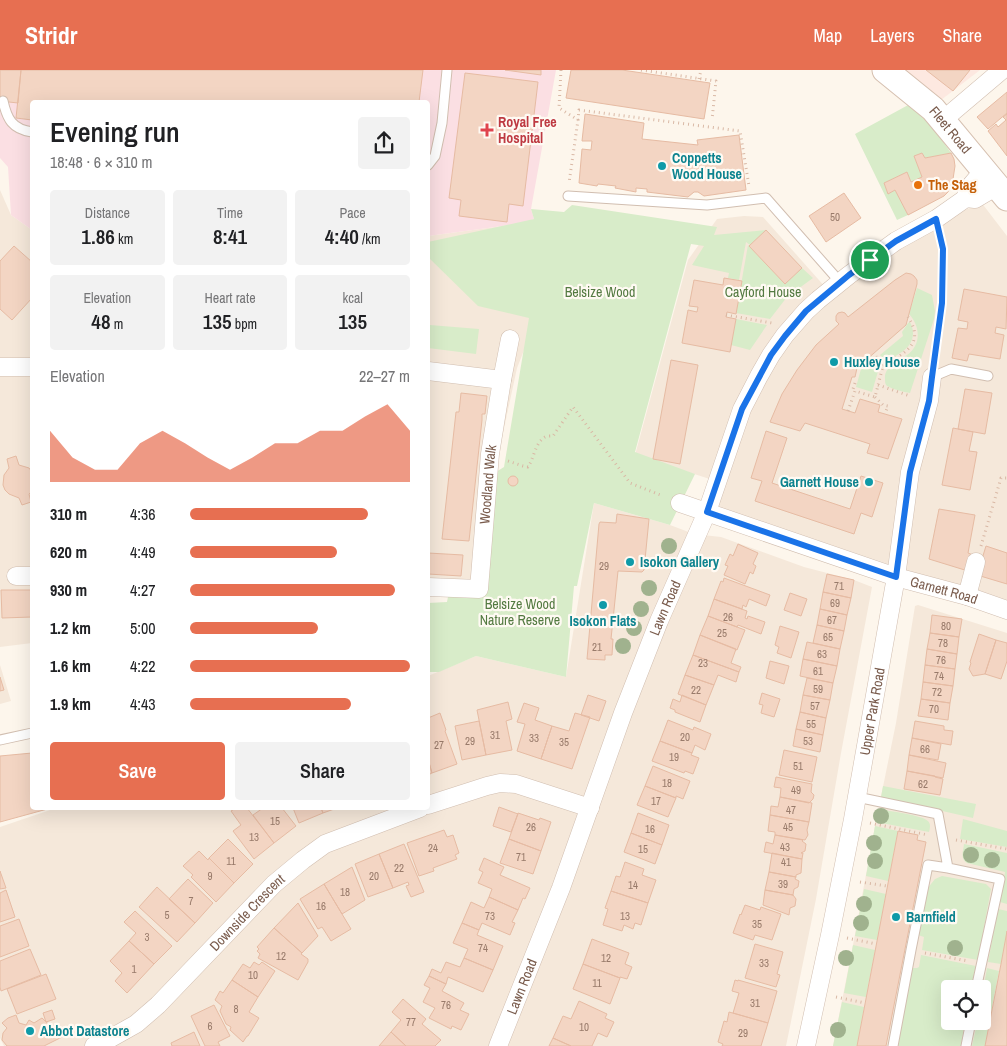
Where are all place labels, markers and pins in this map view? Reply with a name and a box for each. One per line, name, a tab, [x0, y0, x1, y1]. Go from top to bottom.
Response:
place label: Royal Free Hospital	[498, 113, 557, 147]
marker: Royal Free Hospital	[480, 123, 494, 137]
place label: Coppetts Wood House	[672, 149, 742, 183]
marker: Coppetts Wood House	[656, 160, 668, 172]
place label: The Stag	[928, 176, 976, 194]
marker: The Stag	[912, 179, 924, 191]
pin	[849, 239, 891, 281]
place label: Huxley House	[844, 353, 920, 371]
marker: Huxley House	[828, 356, 840, 368]
place label: Garnett House	[780, 473, 859, 491]
marker: Garnett House	[863, 476, 875, 488]
place label: Isokon Gallery	[640, 553, 720, 571]
marker: Isokon Gallery	[624, 556, 636, 568]
marker: Isokon Flats	[597, 599, 609, 611]
place label: Isokon Flats	[570, 612, 637, 630]
place label: Barnfield	[906, 908, 956, 926]
marker: Barnfield	[890, 911, 902, 923]
place label: Abbot Datastore	[40, 1022, 129, 1040]
marker: Abbot Datastore	[24, 1025, 36, 1037]

